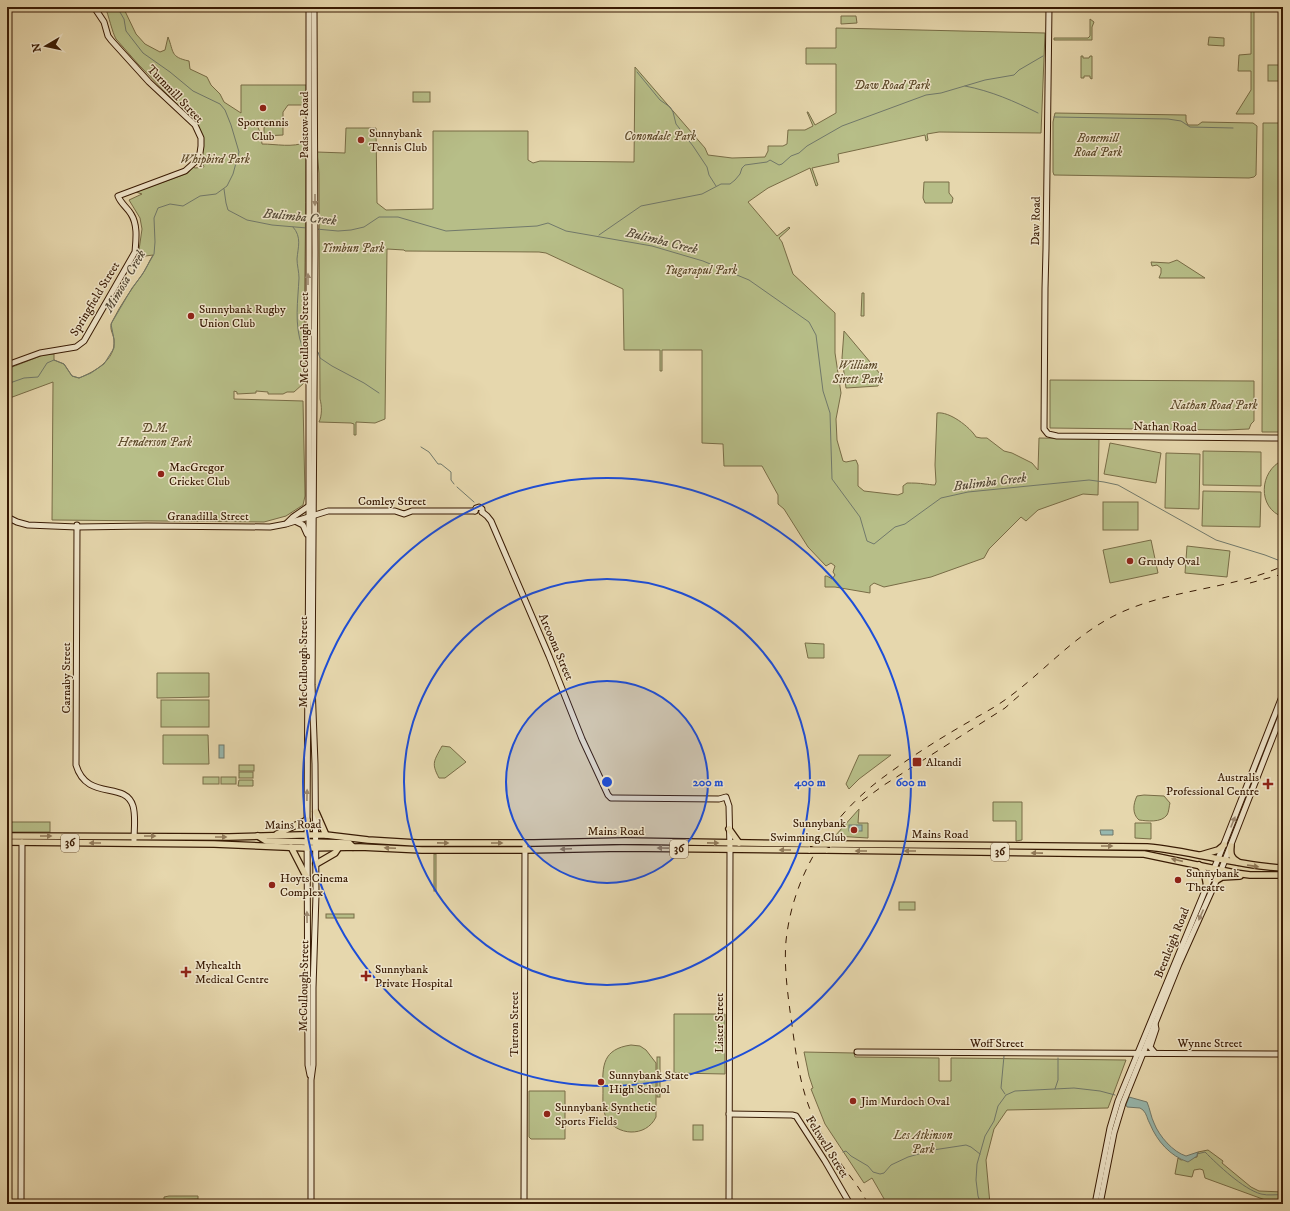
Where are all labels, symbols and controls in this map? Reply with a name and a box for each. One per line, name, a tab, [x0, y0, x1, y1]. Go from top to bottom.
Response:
north arrow	[26, 26, 66, 66]
text: N	[29, 42, 45, 53]
street label: Turnmill Street	[144, 62, 207, 126]
park label: Daw Road Park	[854, 78, 930, 93]
street label: Padstow Road	[297, 92, 312, 158]
marker: Sportennis Club	[258, 103, 268, 113]
place label: Sportennis Club	[237, 115, 289, 144]
place label: Sunnybank Tennis Club	[369, 126, 427, 155]
park label: Conondale Park	[624, 129, 696, 144]
park label: Bonemill Road Park	[1073, 131, 1122, 160]
marker: Sunnybank Tennis Club	[356, 135, 366, 145]
park label: Whipbird Park	[180, 152, 250, 167]
one-way arrow	[311, 194, 318, 206]
street label: Daw Road	[1028, 196, 1044, 246]
water label: Bulimba Creek	[262, 205, 338, 229]
water label: Bulimba Creek	[623, 224, 700, 258]
park label: Yimbun Park	[322, 241, 384, 256]
water label: Mimosa Creek	[100, 246, 150, 316]
street label: Springfield Street	[67, 259, 123, 339]
park label: Yugarapul Park	[665, 263, 737, 278]
one-way arrow	[305, 272, 311, 285]
street label: McCullough Street	[297, 292, 312, 384]
place label: Sunnybank Rugby Union Club	[199, 302, 286, 331]
marker: Sunnybank Rugby Union Club	[186, 311, 196, 321]
park label: William Sirett Park	[832, 358, 883, 387]
park label: Nathan Road Park	[1170, 398, 1257, 413]
street label: Nathan Road	[1133, 419, 1197, 435]
park label: D.M. Henderson Park	[117, 421, 192, 450]
place label: MacGregor Cricket Club	[169, 460, 230, 489]
marker: MacGregor Cricket Club	[156, 469, 166, 479]
water label: Bulimba Creek	[952, 470, 1028, 495]
street label: Comley Street	[358, 494, 426, 509]
street label: Granadilla Street	[167, 509, 249, 524]
place label: Grundy Oval	[1138, 554, 1200, 569]
marker: Grundy Oval	[1125, 556, 1135, 566]
street label: Arcoona Street	[535, 611, 577, 683]
street label: McCullough Street	[296, 616, 311, 708]
street label: Carnaby Street	[59, 642, 74, 714]
place label: Altandi	[926, 755, 961, 770]
marker: Altandi	[911, 756, 923, 768]
place label: Australis Professional Centre	[1166, 770, 1259, 799]
centre of rings	[600, 775, 614, 789]
text: 200 m	[693, 775, 723, 790]
text: 400 m	[793, 775, 826, 790]
text: 600 m	[896, 775, 926, 790]
marker: Australis Professional Centre	[1262, 778, 1274, 790]
one-way arrow	[304, 788, 310, 801]
one-way arrow	[1231, 815, 1237, 827]
place label: Sunnybank Swimming Club	[770, 816, 846, 845]
street label: Mains Road	[264, 817, 322, 833]
street label: Mains Road	[588, 824, 644, 839]
marker: Sunnybank Swimming Club	[849, 825, 859, 835]
street label: Mains Road	[912, 827, 968, 842]
one-way arrow	[40, 833, 53, 839]
one-way arrow	[144, 833, 157, 839]
road number: 36	[61, 834, 79, 852]
one-way arrow	[215, 834, 228, 840]
one-way arrow	[707, 839, 719, 846]
one-way arrow	[88, 840, 101, 846]
one-way arrow	[437, 840, 450, 846]
one-way arrow	[491, 840, 504, 846]
road number: 36	[670, 840, 688, 858]
road number: 36	[991, 843, 1009, 861]
one-way arrow	[1101, 843, 1114, 849]
one-way arrow	[384, 845, 396, 852]
one-way arrow	[657, 845, 669, 852]
one-way arrow	[559, 846, 572, 852]
one-way arrow	[778, 847, 791, 853]
one-way arrow	[854, 848, 867, 854]
one-way arrow	[903, 848, 916, 854]
one-way arrow	[1031, 849, 1043, 856]
one-way arrow	[1171, 857, 1183, 863]
one-way arrow	[1247, 863, 1260, 869]
place label: Sunnybank Theatre	[1186, 866, 1239, 895]
place label: Hoyts Cinema Complex	[280, 871, 349, 900]
marker: Sunnybank Theatre	[1173, 875, 1183, 885]
marker: Hoyts Cinema Complex	[267, 880, 277, 890]
street label: Beenleigh Road	[1151, 905, 1193, 981]
one-way arrow	[1198, 909, 1204, 921]
one-way arrow	[304, 911, 311, 923]
street label: McCullough Street	[296, 940, 312, 1032]
place label: Myhealth Medical Centre	[195, 958, 269, 987]
place label: Sunnybank Private Hospital	[375, 962, 453, 991]
marker: Myhealth Medical Centre	[180, 966, 192, 978]
marker: Sunnybank Private Hospital	[360, 970, 372, 982]
street label: Turton Street	[507, 991, 522, 1057]
street label: Lister Street	[712, 993, 727, 1053]
street label: Woff Street	[969, 1036, 1024, 1051]
street label: Wynne Street	[1177, 1036, 1243, 1051]
place label: Sunnybank State High School	[609, 1068, 689, 1097]
marker: Sunnybank State High School	[596, 1077, 606, 1087]
place label: Jim Murdoch Oval	[860, 1094, 950, 1109]
marker: Jim Murdoch Oval	[848, 1096, 858, 1106]
place label: Sunnybank Synthetic Sports Fields	[555, 1100, 656, 1129]
marker: Sunnybank Synthetic Sports Fields	[542, 1109, 552, 1119]
street label: Feltwell Street	[802, 1113, 852, 1181]
park label: Les Atkinson Park	[892, 1128, 953, 1157]

